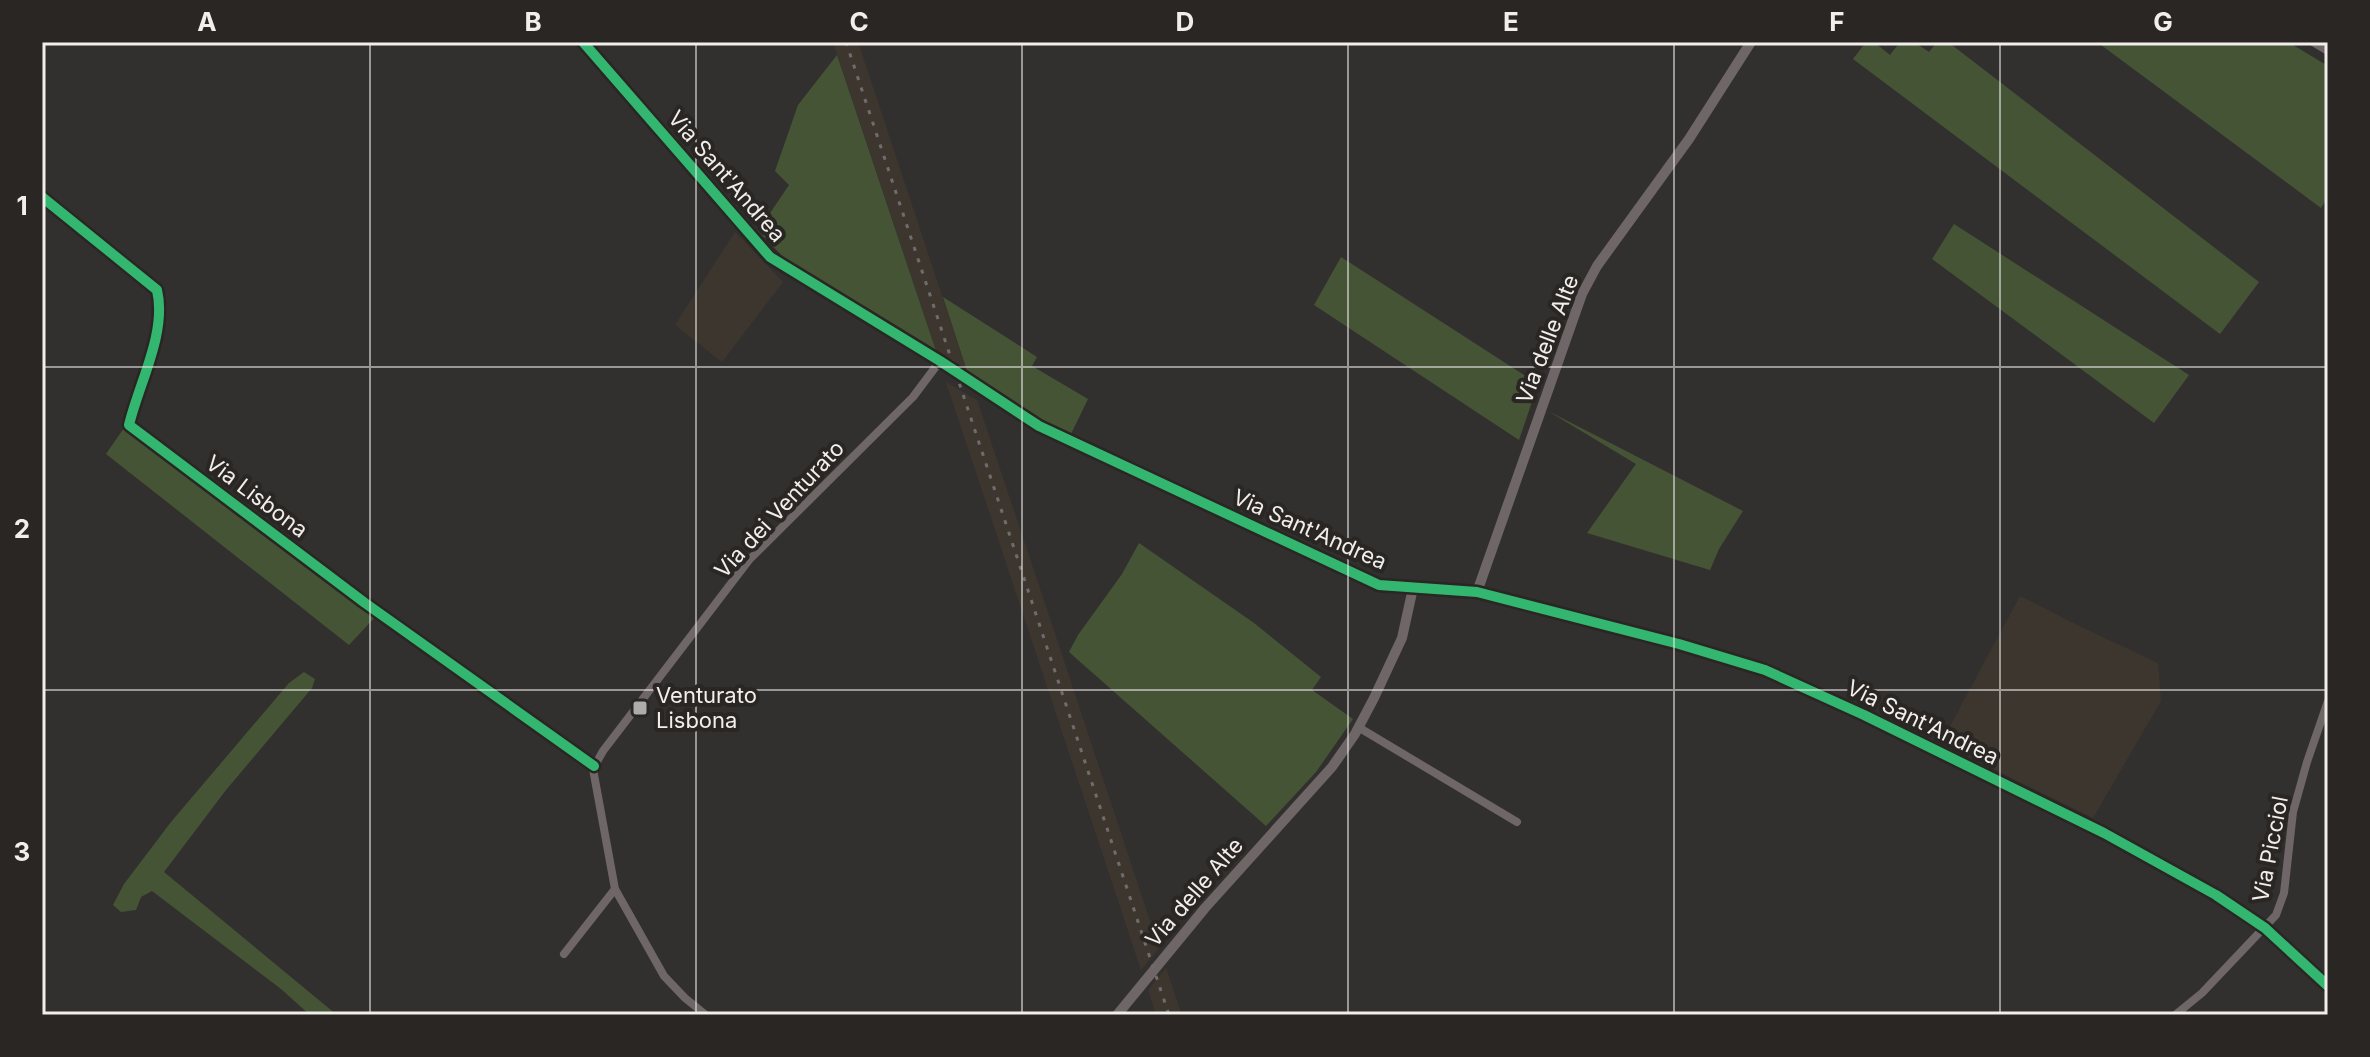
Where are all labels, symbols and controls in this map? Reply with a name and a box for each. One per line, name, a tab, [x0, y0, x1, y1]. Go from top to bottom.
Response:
text: A	[197, 6, 217, 37]
text: B	[524, 6, 542, 37]
text: C	[849, 6, 869, 37]
text: D	[1176, 6, 1194, 37]
text: E	[1503, 6, 1519, 37]
text: F	[1829, 6, 1845, 37]
text: G	[2153, 6, 2173, 37]
street label: Via Sant'Andrea	[663, 105, 791, 247]
text: 1	[16, 190, 28, 221]
street label: Via delle Alte	[1511, 271, 1583, 407]
street label: Via dei Venturato	[709, 435, 849, 583]
street label: Via Lisbona	[201, 449, 313, 543]
street label: Via Sant'Andrea	[1229, 483, 1391, 575]
text: 2	[14, 513, 30, 544]
street label: Via Sant'Andrea	[1843, 674, 2003, 770]
place label: Venturato Lisbona	[656, 682, 757, 733]
marker: Venturato Lisbona	[631, 699, 649, 717]
street label: Via Picciol	[2247, 794, 2293, 904]
street label: Via delle Alte	[1140, 832, 1248, 952]
text: 3	[14, 836, 30, 867]

